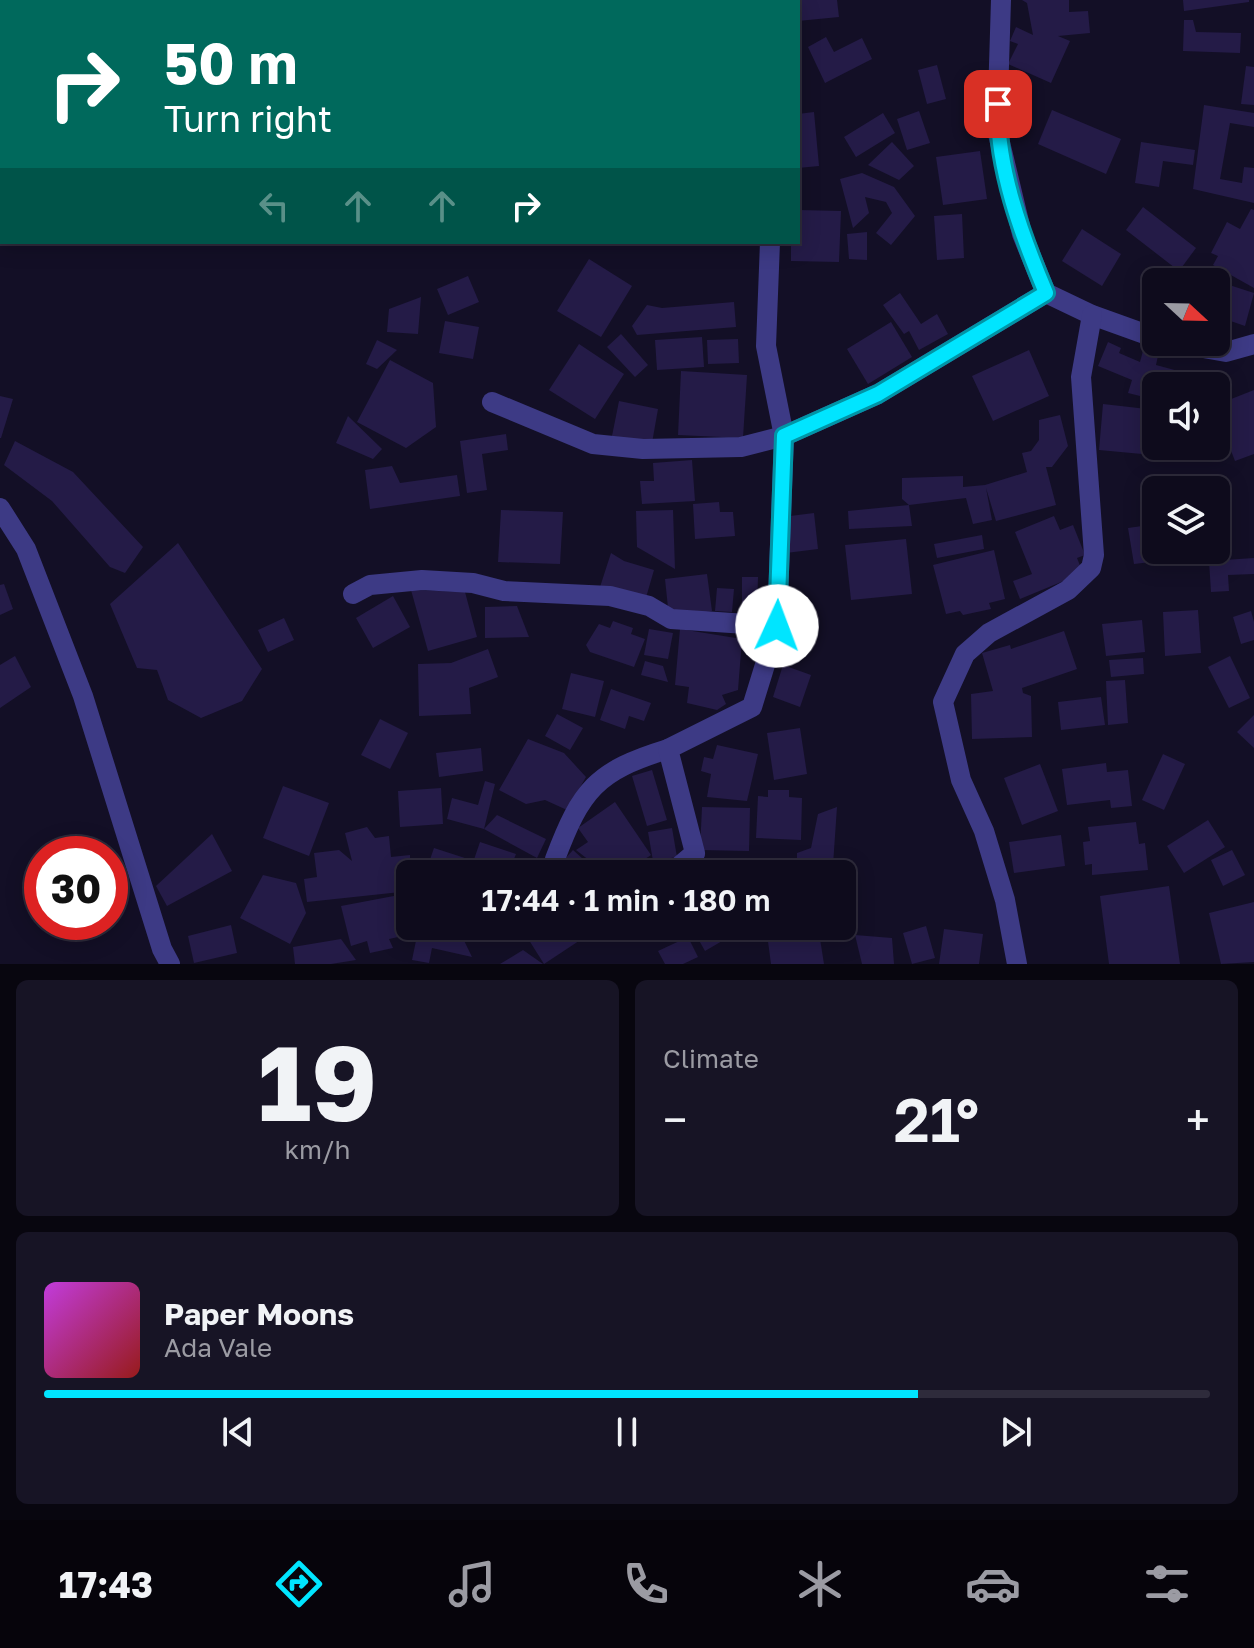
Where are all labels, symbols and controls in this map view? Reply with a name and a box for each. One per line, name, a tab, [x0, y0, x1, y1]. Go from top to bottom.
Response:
text: 50 m	[164, 29, 298, 96]
icon: right	[32, 32, 136, 136]
pin	[964, 70, 1032, 138]
icon: arrive	[976, 82, 1020, 126]
text: Turn right	[164, 97, 332, 140]
icon: left	[252, 184, 296, 228]
icon: ahead	[336, 184, 380, 228]
icon: ahead	[420, 184, 464, 228]
icon: right	[504, 184, 548, 228]
north arrow	[1142, 268, 1230, 356]
map controls	[1142, 268, 1230, 564]
button: sound	[1142, 372, 1230, 460]
button: layers	[1142, 476, 1230, 564]
position arrow	[735, 584, 819, 668]
speed limit sign: 30	[24, 836, 128, 940]
text: 17:44 · 1 min · 180 m	[482, 882, 770, 918]
text: 19	[258, 1019, 377, 1144]
text: Climate	[663, 1043, 759, 1074]
text: 21°	[894, 1083, 979, 1155]
text: −	[663, 1093, 687, 1146]
text: +	[1186, 1093, 1210, 1146]
text: km/h	[284, 1134, 351, 1165]
text: Paper Moons	[164, 1296, 354, 1332]
text: Ada Vale	[164, 1332, 272, 1363]
icon: previous	[216, 1410, 260, 1454]
icon: pause	[605, 1410, 649, 1454]
icon: next	[994, 1410, 1038, 1454]
icon: directions	[271, 1556, 327, 1612]
icon: music	[444, 1556, 500, 1612]
icon: phone	[618, 1556, 674, 1612]
icon: climate	[792, 1556, 848, 1612]
icon: car	[965, 1556, 1021, 1612]
icon: filters	[1139, 1556, 1195, 1612]
text: 17:43	[59, 1563, 153, 1606]

